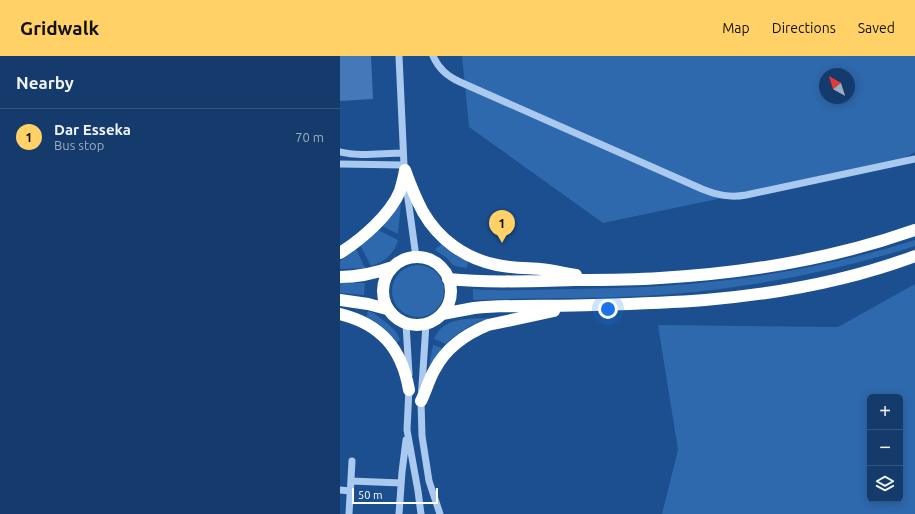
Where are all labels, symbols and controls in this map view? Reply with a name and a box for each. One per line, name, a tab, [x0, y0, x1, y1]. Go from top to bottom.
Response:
text: Gridwalk	[20, 17, 99, 39]
text: Map	[722, 20, 750, 36]
text: Directions	[772, 20, 836, 36]
text: Saved	[858, 20, 895, 36]
north arrow	[819, 68, 855, 104]
text: Nearby	[16, 73, 74, 92]
text: Dar Esseka	[54, 121, 131, 138]
text: 1	[25, 130, 33, 144]
text: 70 m	[295, 130, 324, 144]
text: Bus stop	[54, 138, 104, 152]
pin: 1	[489, 210, 515, 243]
your location	[598, 299, 618, 319]
map controls	[867, 394, 903, 502]
button: +	[867, 394, 903, 430]
button: −	[867, 430, 903, 466]
button: layers	[867, 466, 903, 502]
scale bar	[352, 486, 438, 505]
text: 50 m	[358, 489, 382, 501]

